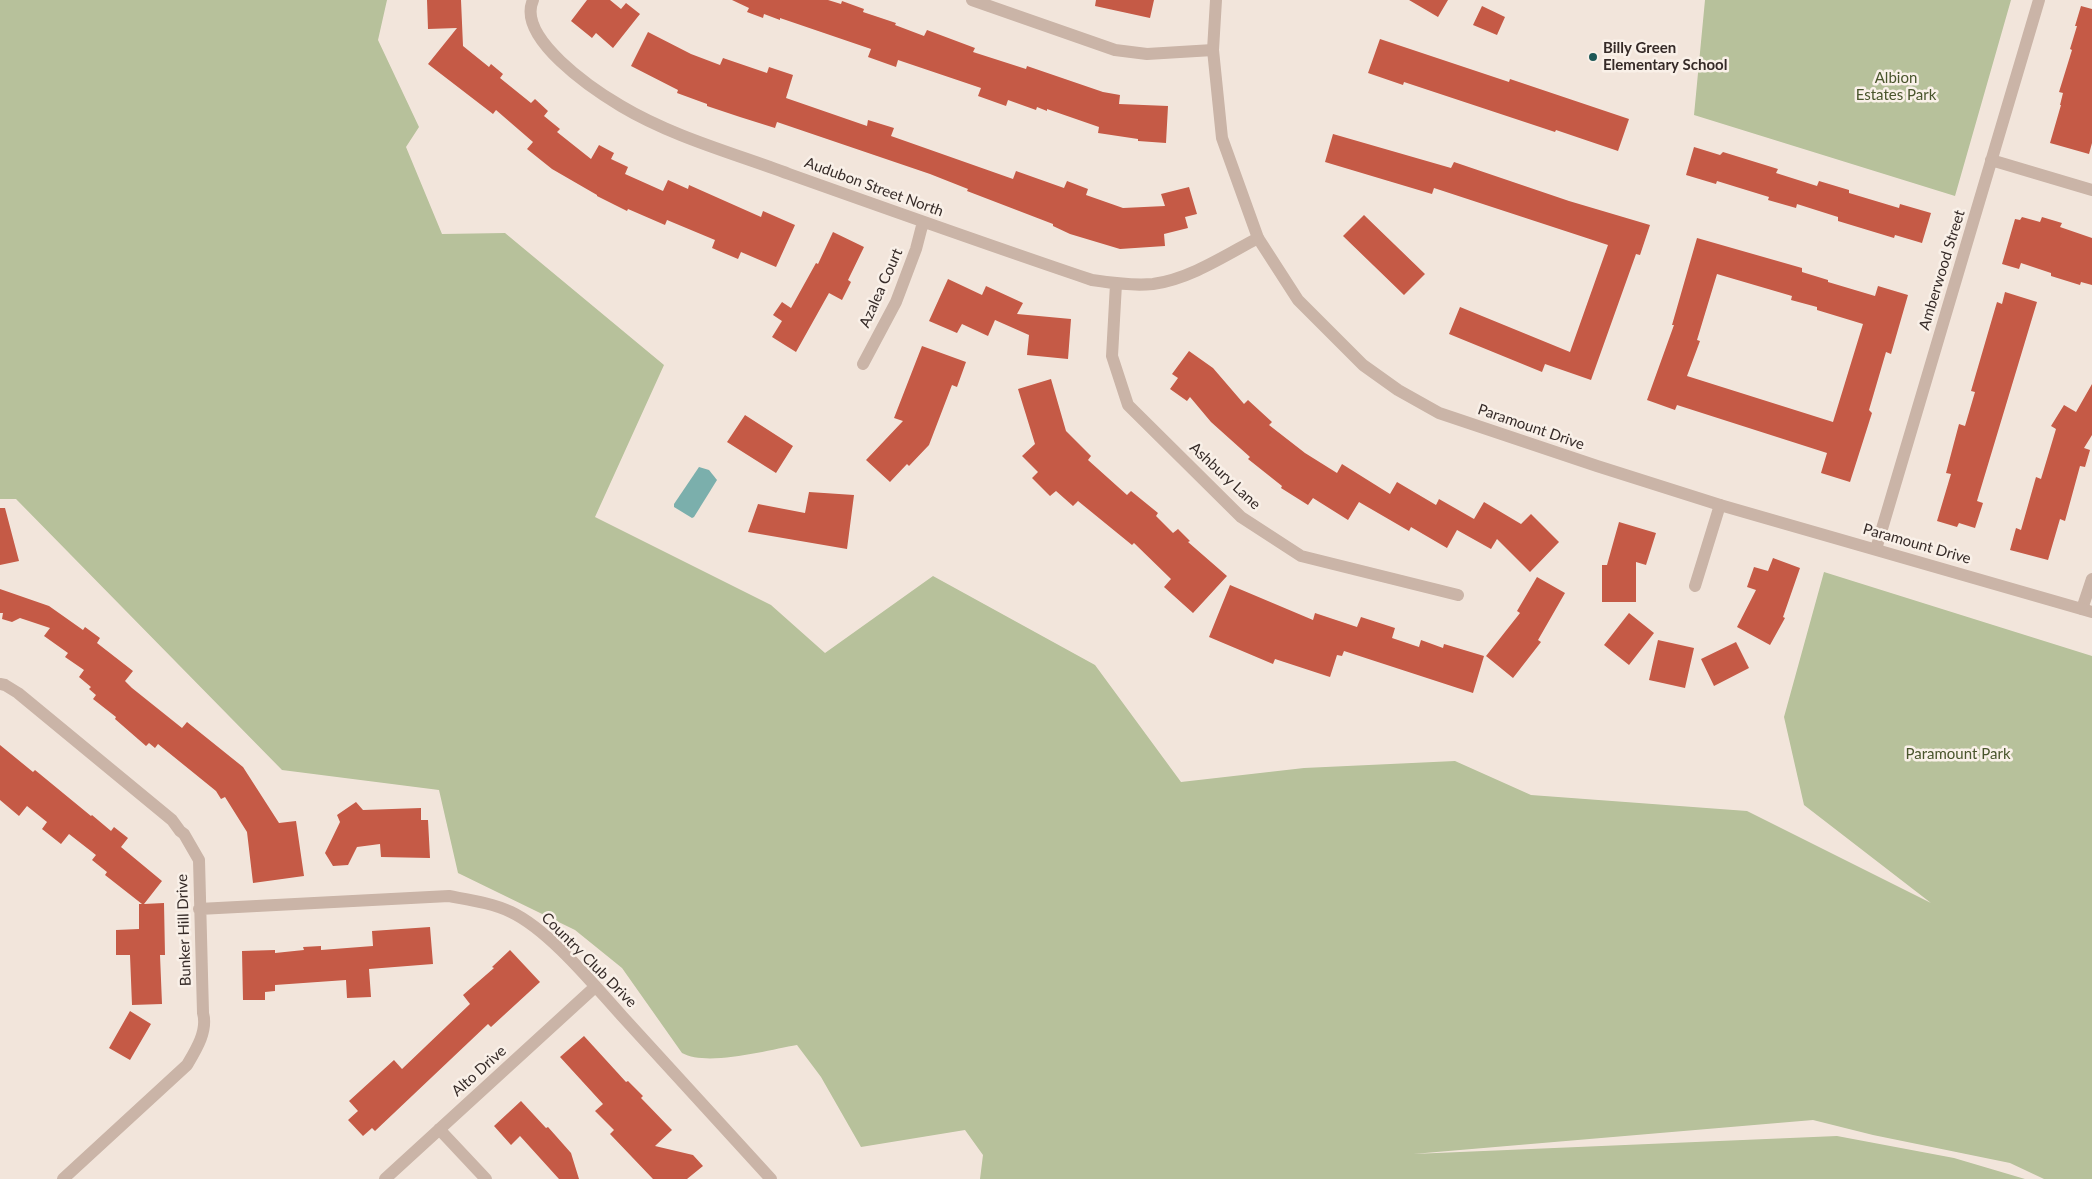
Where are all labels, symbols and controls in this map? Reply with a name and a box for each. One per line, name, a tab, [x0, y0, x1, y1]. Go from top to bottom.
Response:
place label: Billy Green Elementary School	[1603, 39, 1727, 74]
marker: Billy Green Elementary School	[1587, 51, 1599, 63]
park label: Albion Estates Park	[1856, 69, 1936, 104]
street label: Audubon Street North	[802, 153, 946, 221]
street label: Amberwood Street	[1915, 208, 1969, 332]
street label: Azalea Court	[856, 246, 906, 330]
street label: Paramount Drive	[1475, 400, 1587, 454]
street label: Ashbury Lane	[1186, 439, 1264, 513]
street label: Paramount Drive	[1861, 520, 1973, 568]
park label: Paramount Park	[1905, 745, 2011, 763]
street label: Bunker Hill Drive	[173, 874, 195, 986]
street label: Country Club Drive	[538, 909, 640, 1011]
street label: Alto Drive	[448, 1042, 510, 1100]

